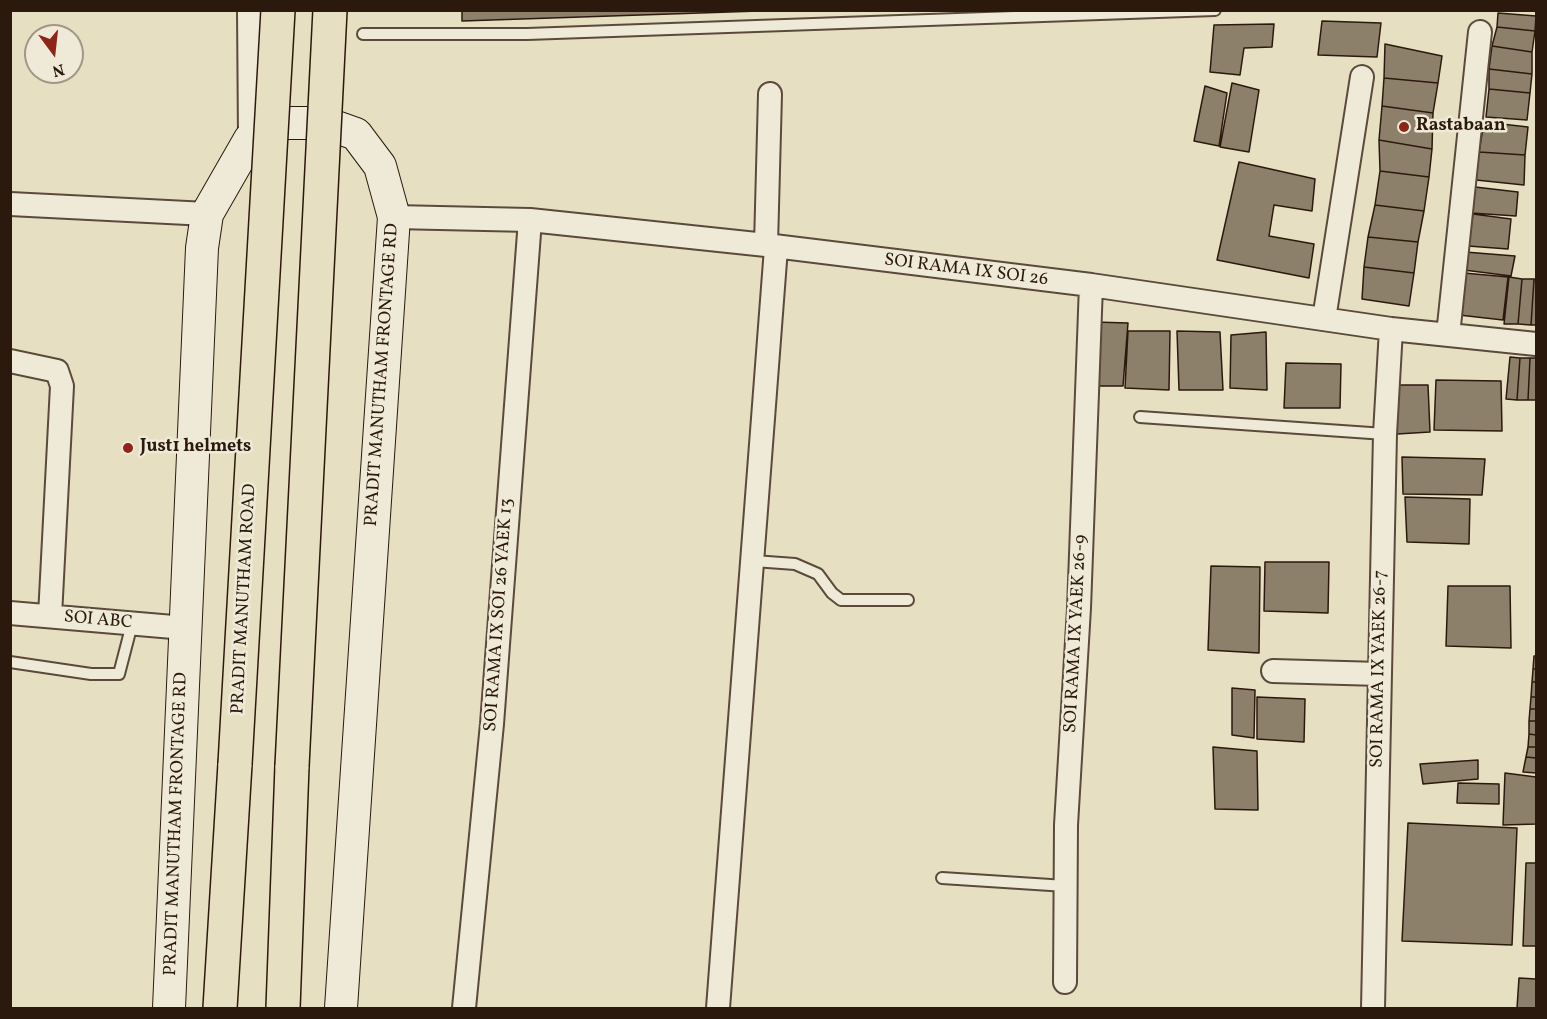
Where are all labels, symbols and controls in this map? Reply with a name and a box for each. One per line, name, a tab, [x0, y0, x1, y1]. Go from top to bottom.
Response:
north arrow	[24, 24, 84, 84]
text: N	[50, 57, 67, 82]
place label: Rastabaan	[1416, 116, 1506, 138]
marker: Rastabaan	[1397, 120, 1411, 134]
street label: PRADIT MANUTHAM FRONTAGE RD	[362, 223, 404, 527]
street label: SOI RAMA IX SOI 26	[883, 250, 1049, 292]
place label: Just1 helmets	[140, 437, 251, 459]
marker: Just1 helmets	[121, 441, 135, 455]
street label: PRADIT MANUTHAM ROAD	[228, 483, 262, 715]
street label: SOI RAMA IX SOI 26 YAEK 13	[481, 497, 519, 733]
street label: SOI RAMA IX YAEK 26-9	[1061, 534, 1093, 734]
street label: SOI RAMA IX YAEK 26-7	[1367, 570, 1393, 768]
street label: SOI ABC	[63, 607, 133, 635]
street label: PRADIT MANUTHAM FRONTAGE RD	[161, 672, 193, 976]

